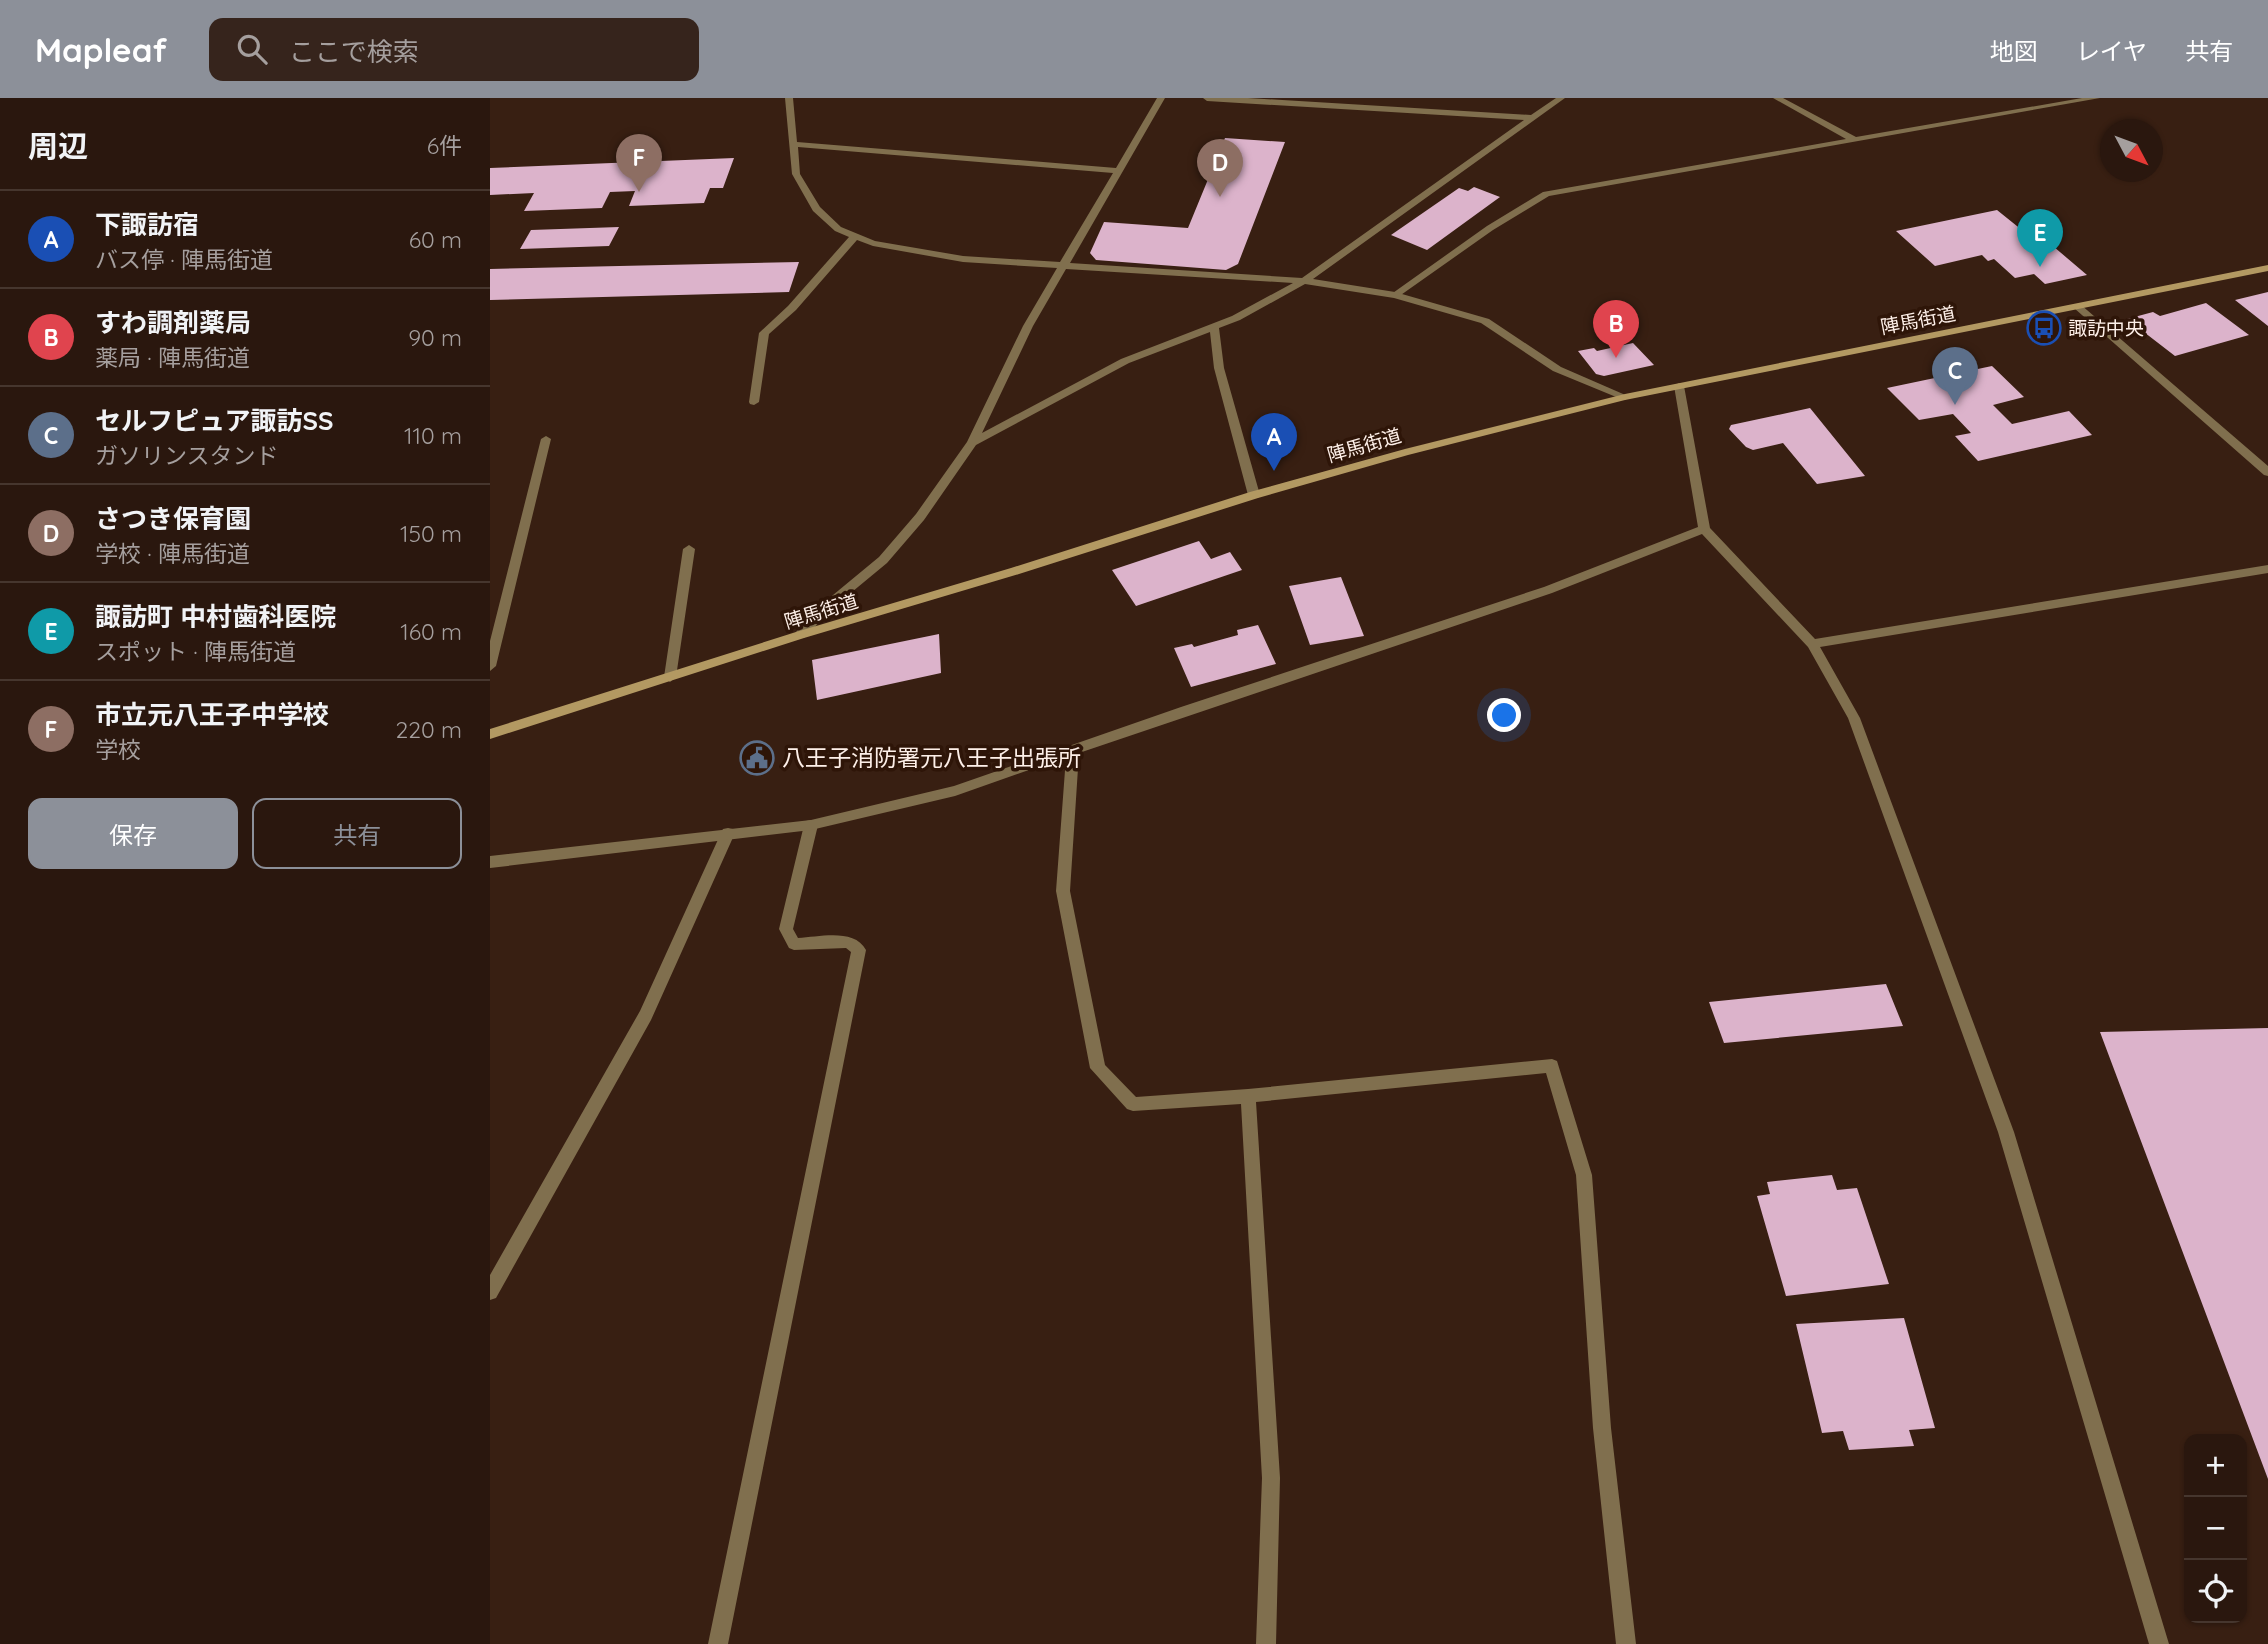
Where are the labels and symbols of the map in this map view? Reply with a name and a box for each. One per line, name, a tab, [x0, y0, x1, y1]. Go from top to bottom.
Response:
north arrow	[2100, 119, 2163, 182]
pin: F	[616, 134, 662, 192]
pin: D	[1197, 139, 1243, 197]
pin: E	[2017, 209, 2063, 267]
pin: B	[1593, 300, 1639, 358]
street label: 陣馬街道	[1878, 301, 1958, 339]
bus stop icon: 諏訪中央	[2025, 309, 2063, 347]
place label: 諏訪中央	[2068, 316, 2144, 340]
pin: C	[1932, 347, 1978, 405]
pin: A	[1251, 413, 1297, 471]
street label: 陣馬街道	[1324, 423, 1404, 467]
street label: 陣馬街道	[781, 588, 861, 634]
your location	[1487, 698, 1521, 732]
public building icon: 八王子消防署元八王子出張所	[738, 739, 776, 777]
place label: 八王子消防署元八王子出張所	[782, 743, 1081, 772]

